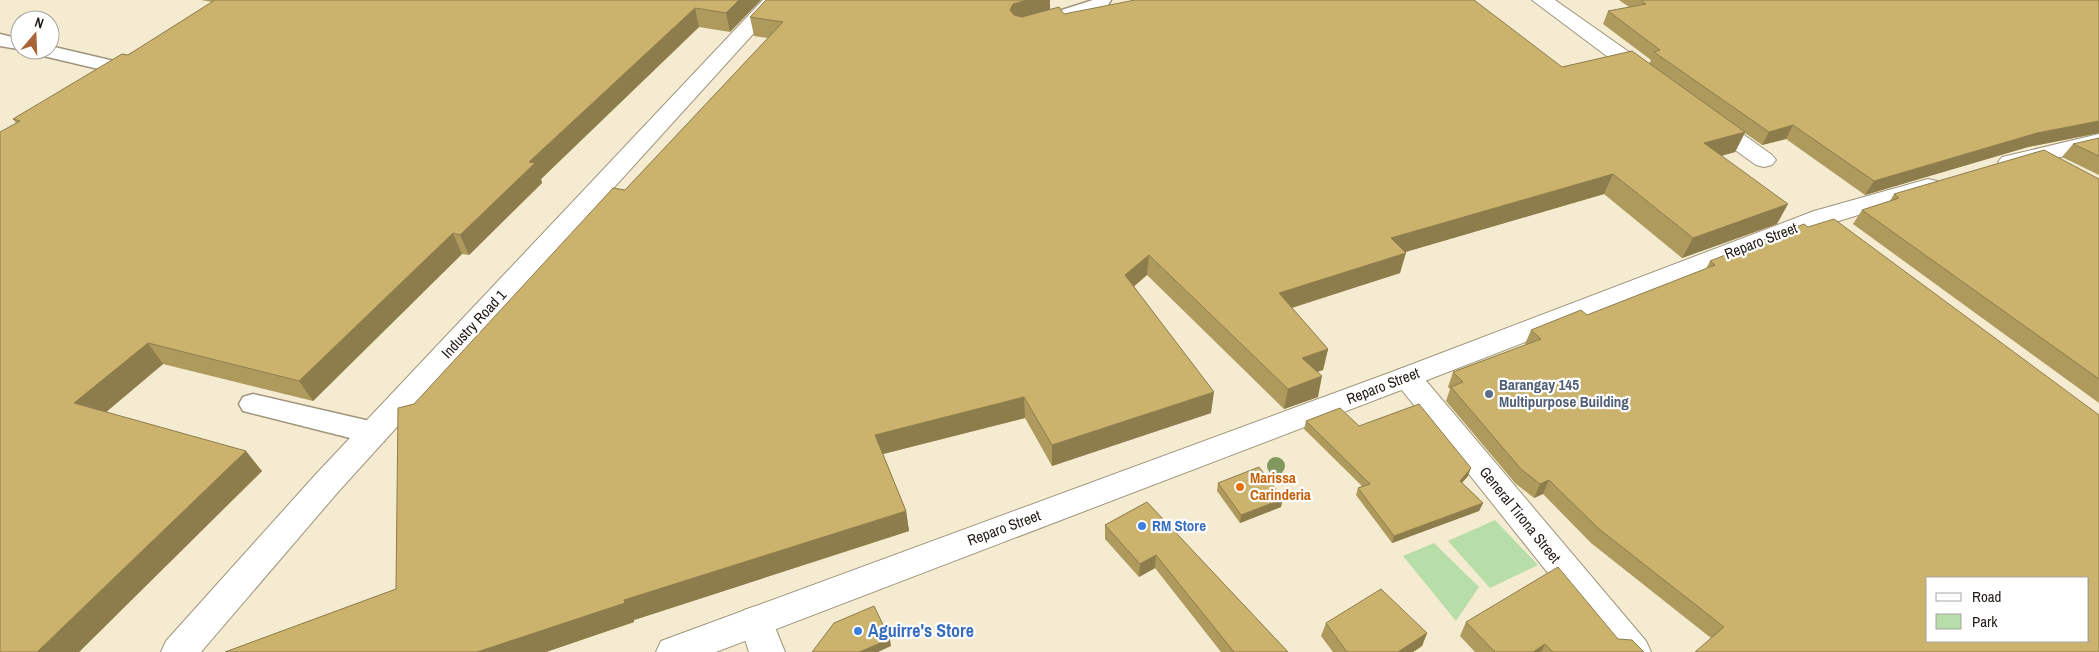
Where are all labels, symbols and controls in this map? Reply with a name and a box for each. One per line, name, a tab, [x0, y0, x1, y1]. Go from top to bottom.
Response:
north arrow	[10, 10, 60, 60]
text: N	[32, 13, 46, 33]
street label: Reparo Street	[1721, 217, 1801, 264]
street label: Industry Road 1	[436, 285, 511, 363]
street label: Reparo Street	[1343, 362, 1423, 409]
place label: Barangay 145 Multipurpose Building	[1499, 374, 1629, 412]
marker: Barangay 145 Multipurpose Building	[1483, 388, 1495, 400]
street label: General Tirona Street	[1475, 462, 1566, 568]
place label: Marissa Carinderia	[1250, 467, 1311, 505]
marker: Marissa Carinderia	[1234, 481, 1246, 493]
street label: Reparo Street	[964, 504, 1044, 550]
place label: RM Store	[1152, 515, 1206, 536]
marker: RM Store	[1136, 520, 1148, 532]
legend	[1926, 577, 2089, 642]
text: Road	[1972, 586, 2001, 607]
text: Park	[1972, 611, 1998, 632]
place label: Aguirre's Store	[868, 618, 974, 643]
marker: Aguirre's Store	[852, 625, 864, 637]

